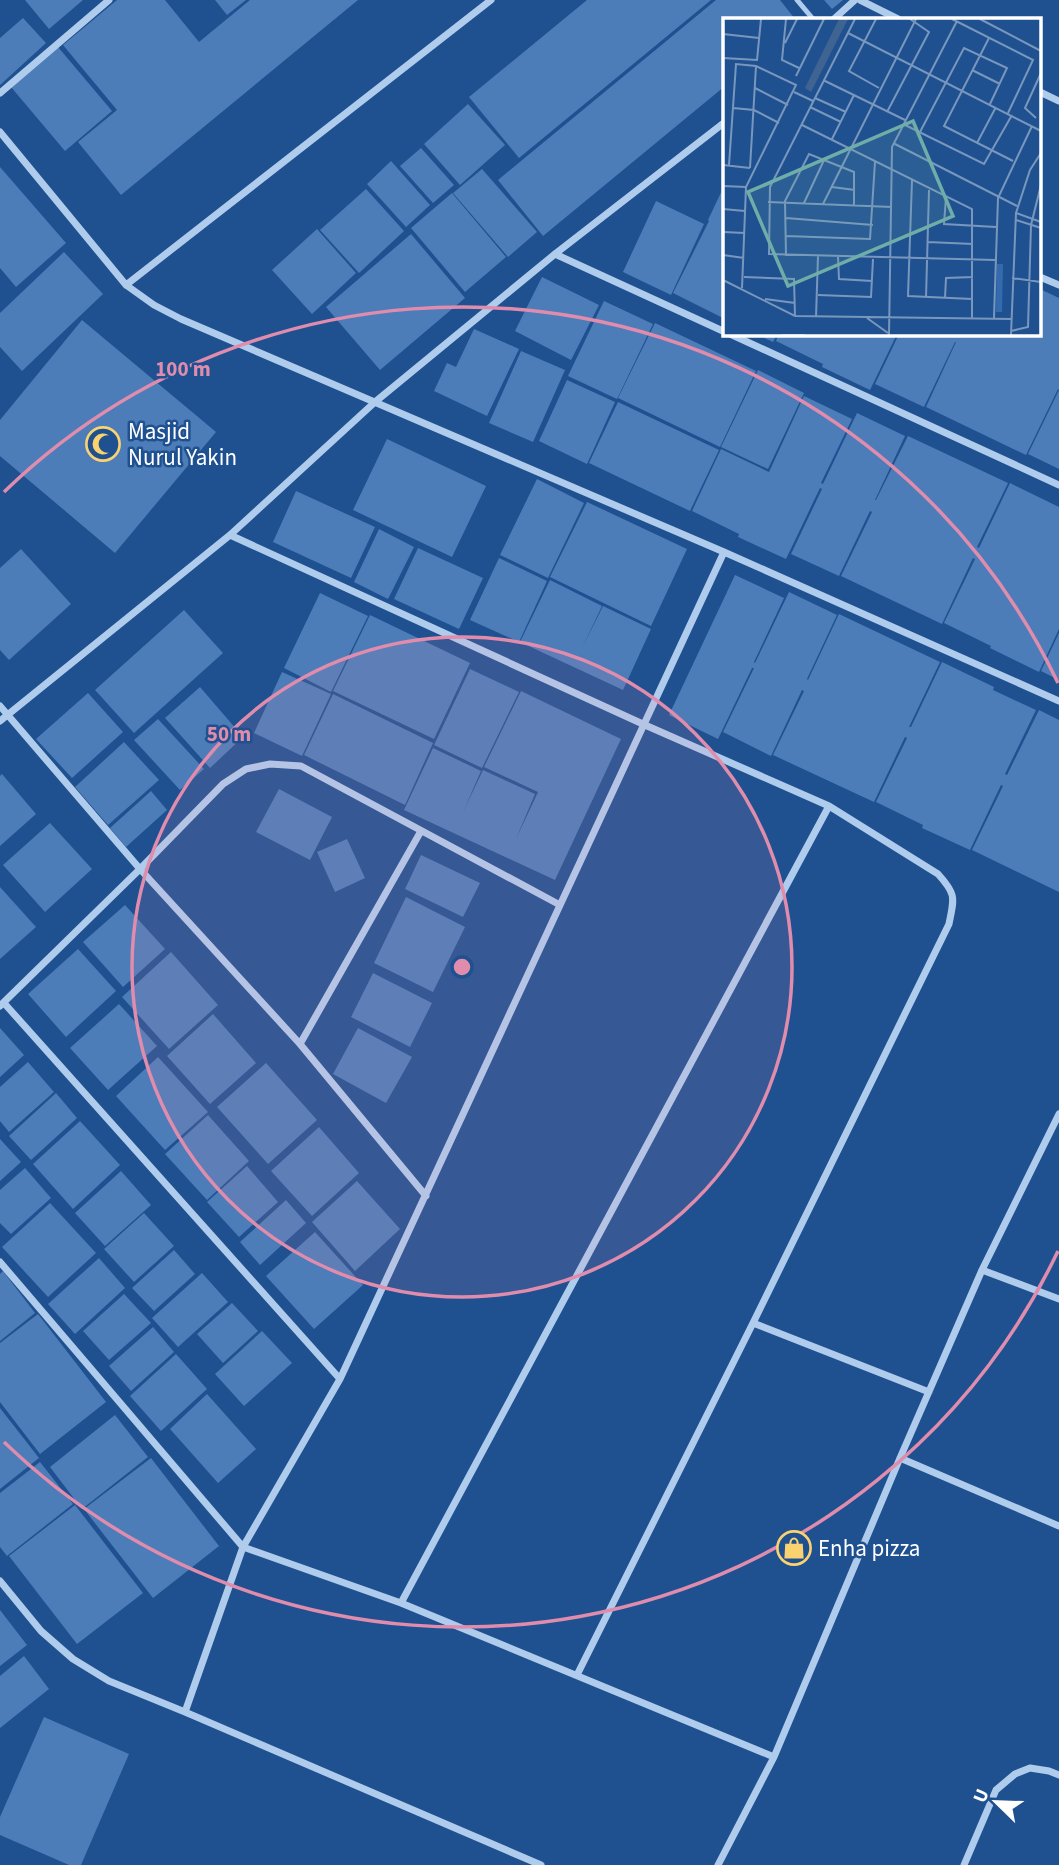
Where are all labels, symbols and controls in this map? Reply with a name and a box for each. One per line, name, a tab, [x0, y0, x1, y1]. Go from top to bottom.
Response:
inset map	[723, 18, 1042, 336]
text: 100 m	[155, 354, 211, 384]
place label: Masjid Nurul Yakin	[128, 415, 237, 474]
mosque icon: Masjid Nurul Yakin	[84, 425, 122, 463]
text: 50 m	[207, 719, 251, 749]
centre of rings	[450, 955, 474, 979]
shop icon: Enha pizza	[775, 1529, 813, 1567]
place label: Enha pizza	[818, 1532, 920, 1565]
north arrow	[961, 1767, 1031, 1837]
text: U	[967, 1785, 997, 1807]

